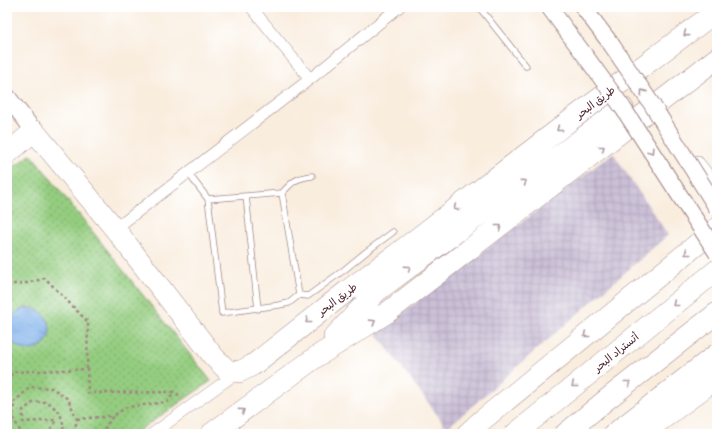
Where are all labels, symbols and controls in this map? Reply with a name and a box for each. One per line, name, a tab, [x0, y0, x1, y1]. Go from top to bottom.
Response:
one-way arrow	[683, 30, 690, 37]
street label: طريق البحر	[572, 83, 618, 123]
one-way arrow	[640, 89, 648, 96]
one-way arrow	[556, 124, 563, 132]
one-way arrow	[597, 145, 604, 152]
one-way arrow	[646, 147, 654, 154]
one-way arrow	[519, 180, 526, 187]
one-way arrow	[454, 204, 461, 211]
one-way arrow	[494, 225, 501, 232]
one-way arrow	[684, 248, 691, 255]
one-way arrow	[404, 266, 411, 273]
street label: طريق البحر	[314, 280, 360, 320]
one-way arrow	[673, 299, 680, 306]
one-way arrow	[306, 316, 313, 323]
one-way arrow	[369, 319, 376, 326]
one-way arrow	[583, 330, 591, 337]
street label: أتستراد البحر	[590, 330, 642, 376]
one-way arrow	[624, 380, 631, 387]
one-way arrow	[572, 381, 579, 388]
one-way arrow	[238, 409, 245, 416]

